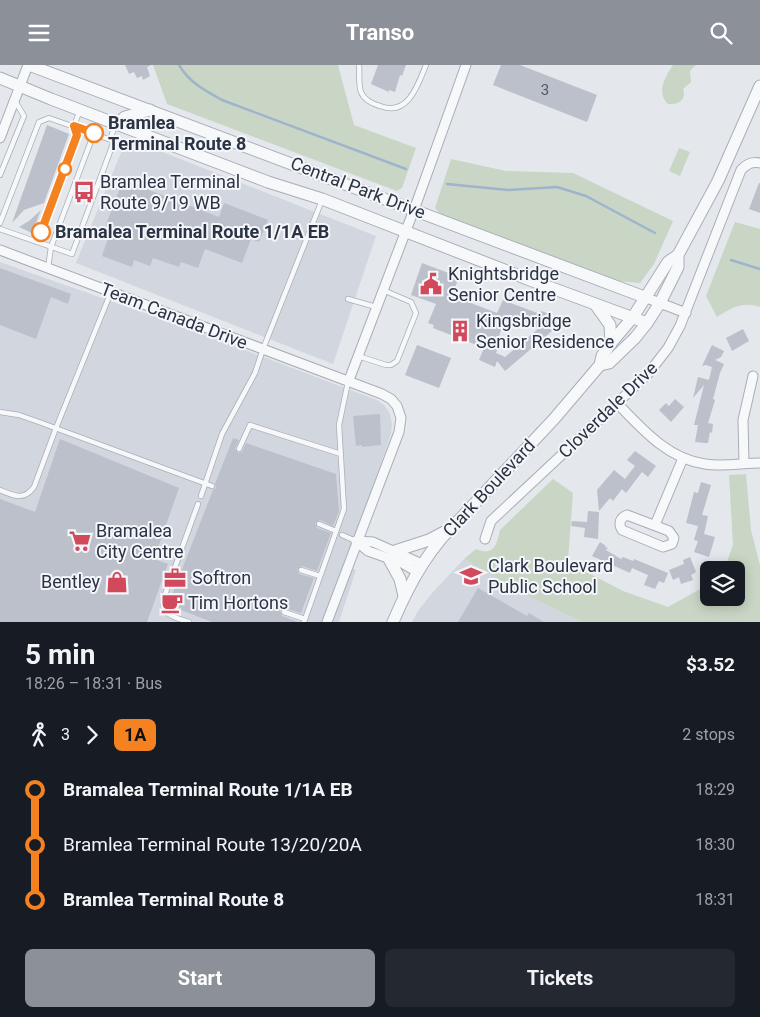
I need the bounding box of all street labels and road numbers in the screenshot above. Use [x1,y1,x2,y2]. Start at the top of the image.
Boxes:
street label: Central Park Drive [288,152,429,223]
street label: Team Canada Drive [98,278,251,353]
street label: Cloverdale Drive [554,357,661,462]
street label: Clark Boulevard [438,435,539,541]

